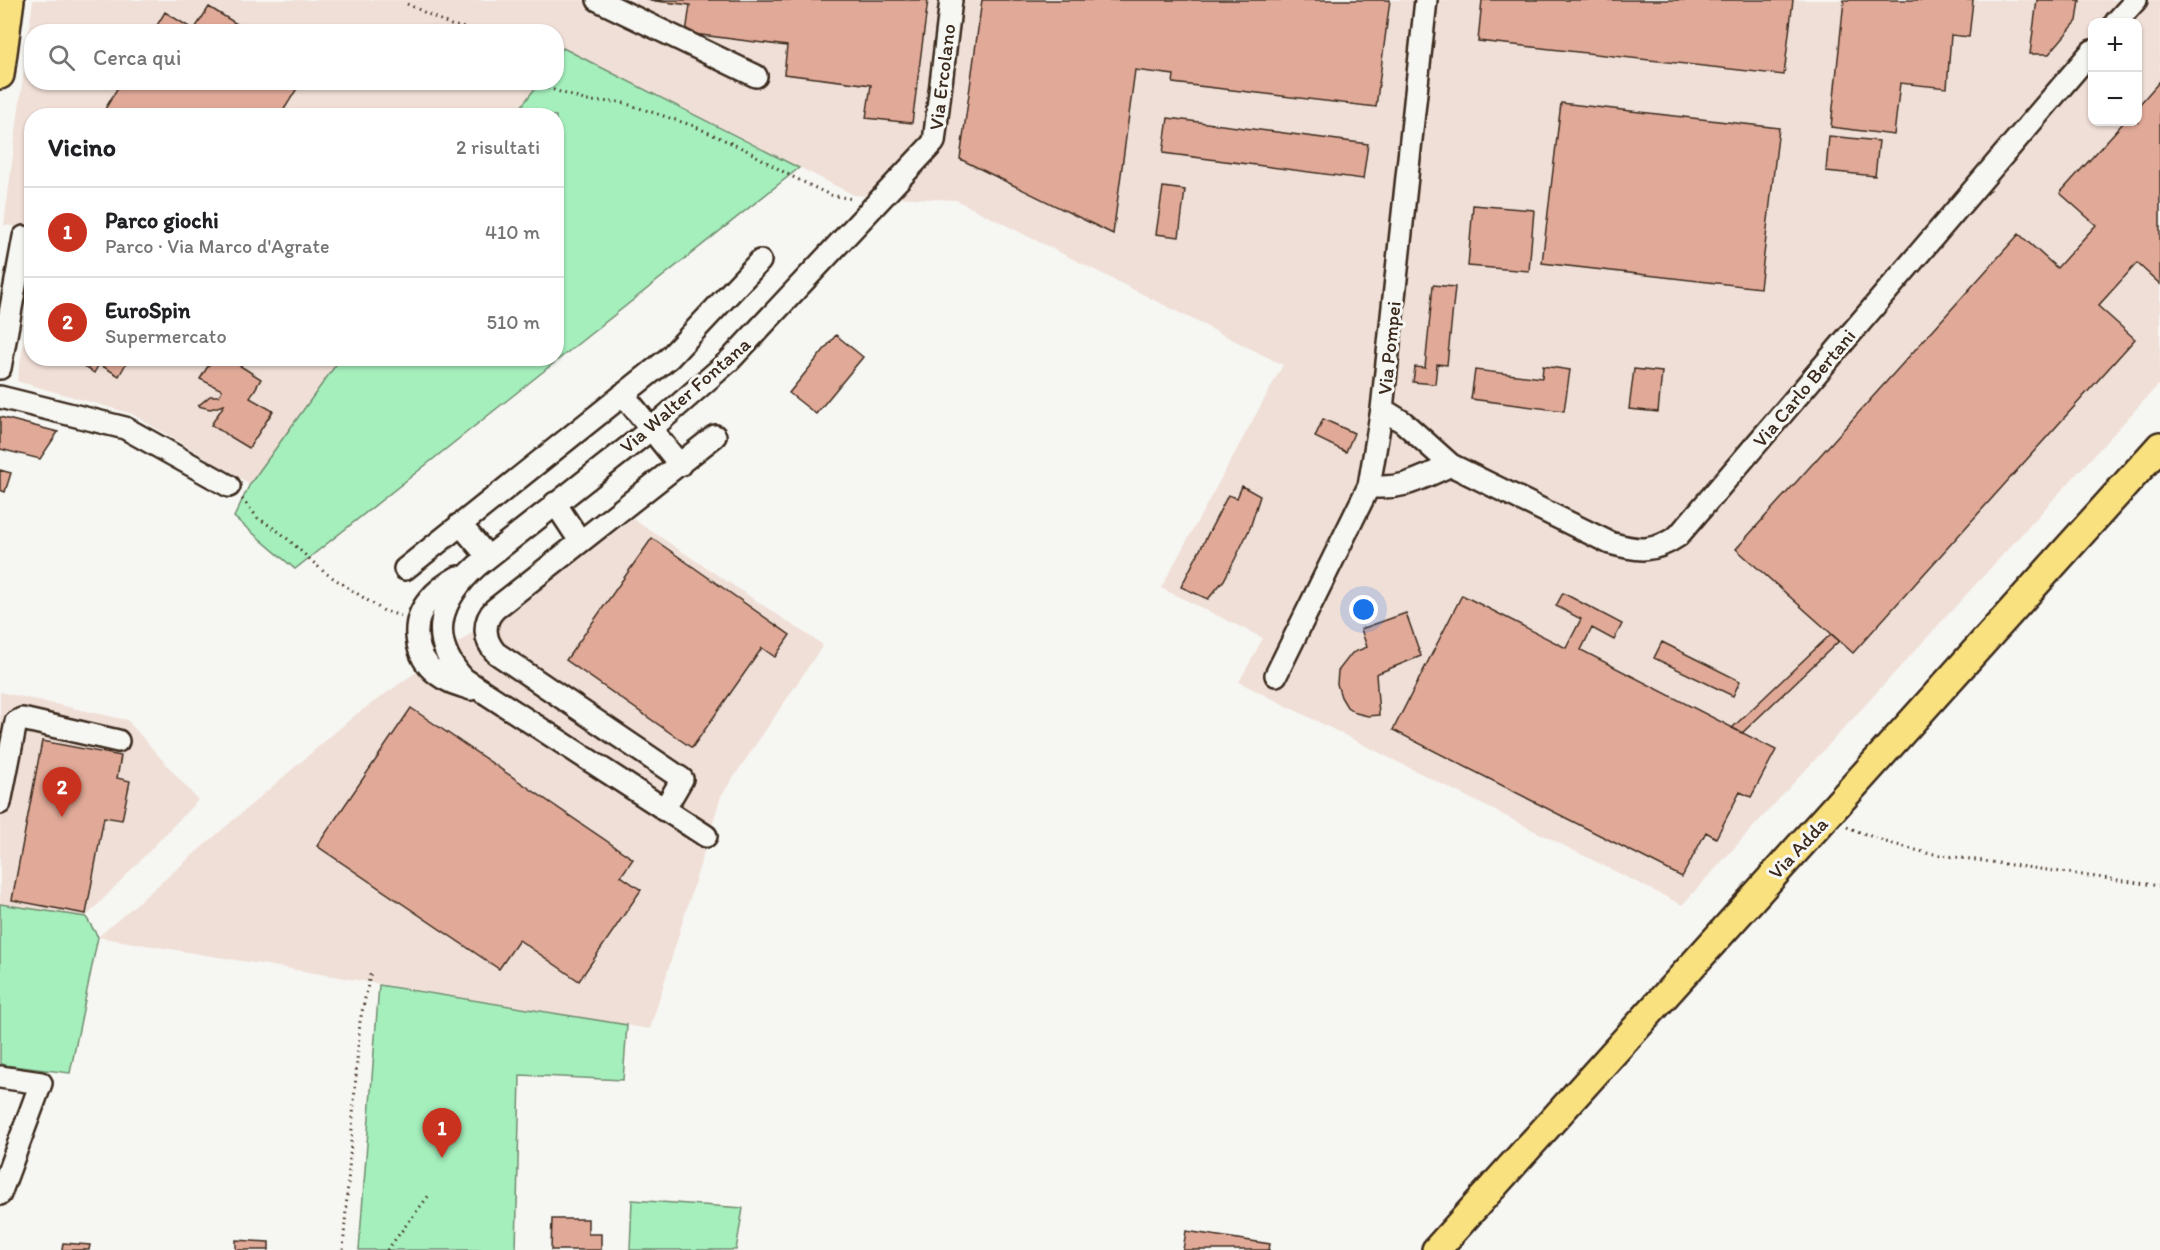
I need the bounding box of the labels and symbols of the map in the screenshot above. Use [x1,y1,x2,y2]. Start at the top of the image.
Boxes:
street label: Via Ercolano [924,22,960,132]
street label: Via Pompei [1372,300,1406,396]
street label: Via Carlo Bertani [1748,324,1860,452]
street label: Via Walter Fontana [615,331,756,458]
your location [1349,595,1378,624]
pin: 2 [42,768,82,817]
street label: Via Adda [1763,812,1833,884]
pin: 1 [422,1108,462,1158]

